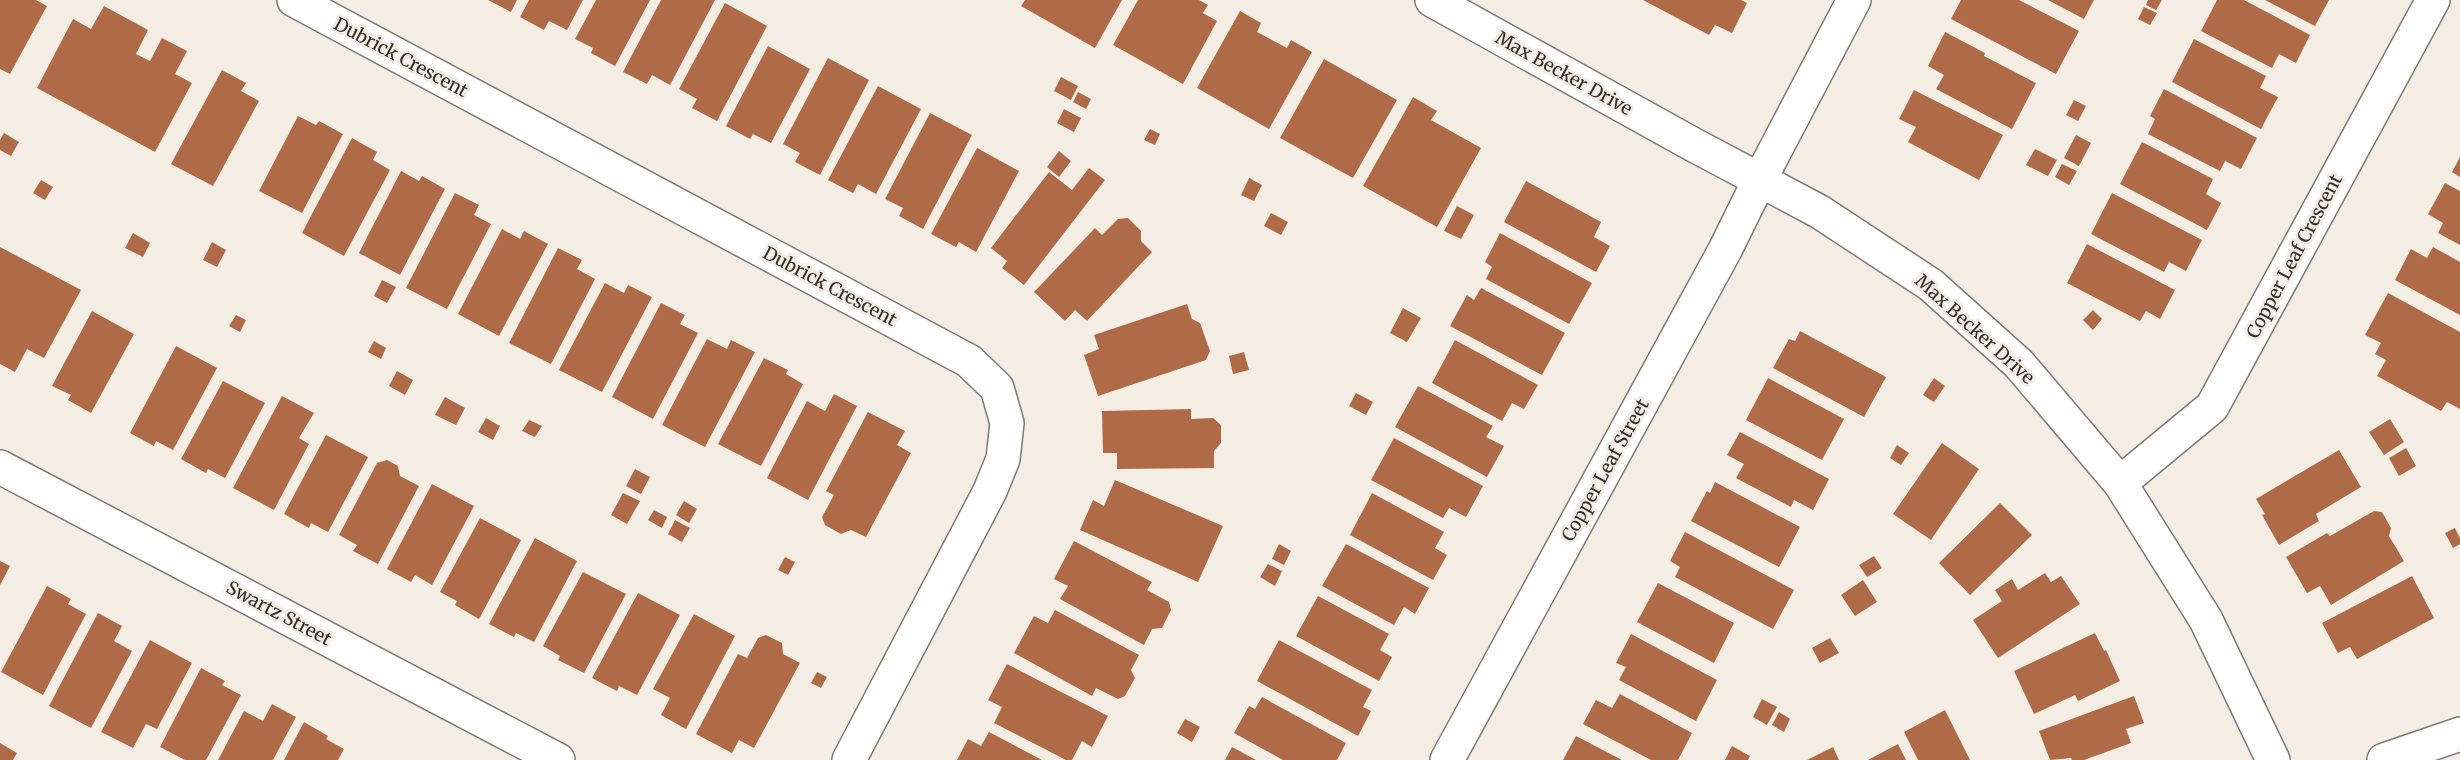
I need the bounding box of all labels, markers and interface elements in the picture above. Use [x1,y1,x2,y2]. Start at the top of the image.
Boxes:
street label: Dubrick Crescent [330,12,472,102]
street label: Max Becker Drive [1491,26,1637,120]
street label: Copper Leaf Crescent [2241,170,2347,342]
street label: Dubrick Crescent [759,241,901,331]
street label: Max Becker Drive [1910,269,2040,389]
street label: Copper Leaf Street [1556,395,1654,545]
street label: Swartz Street [222,576,336,650]

